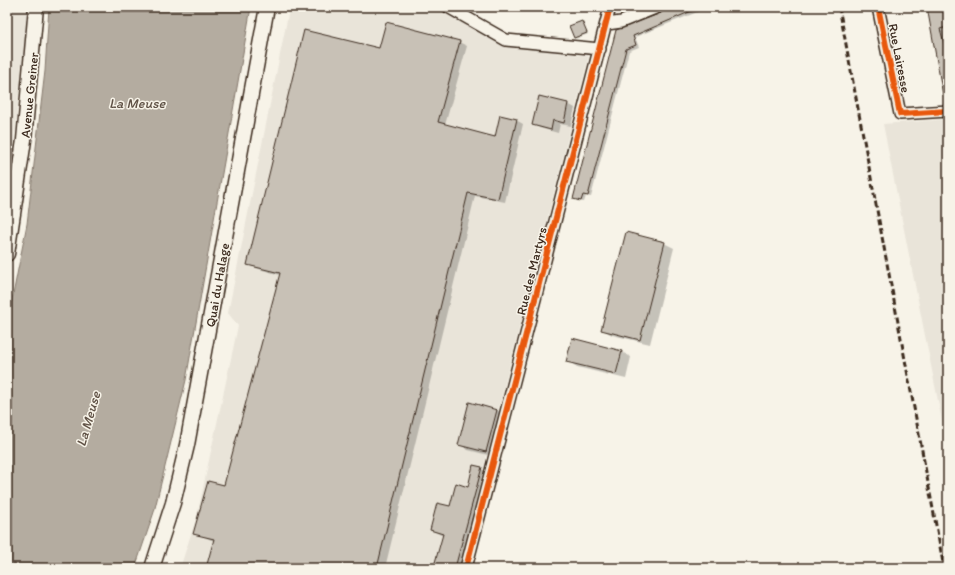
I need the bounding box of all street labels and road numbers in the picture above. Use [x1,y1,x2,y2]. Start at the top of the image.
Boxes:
street label: Rue Lairesse [885,22,914,94]
street label: Avenue Greiner [18,52,41,138]
street label: Rue des Martyrs [513,225,550,317]
street label: Quai du Halage [203,242,232,328]

